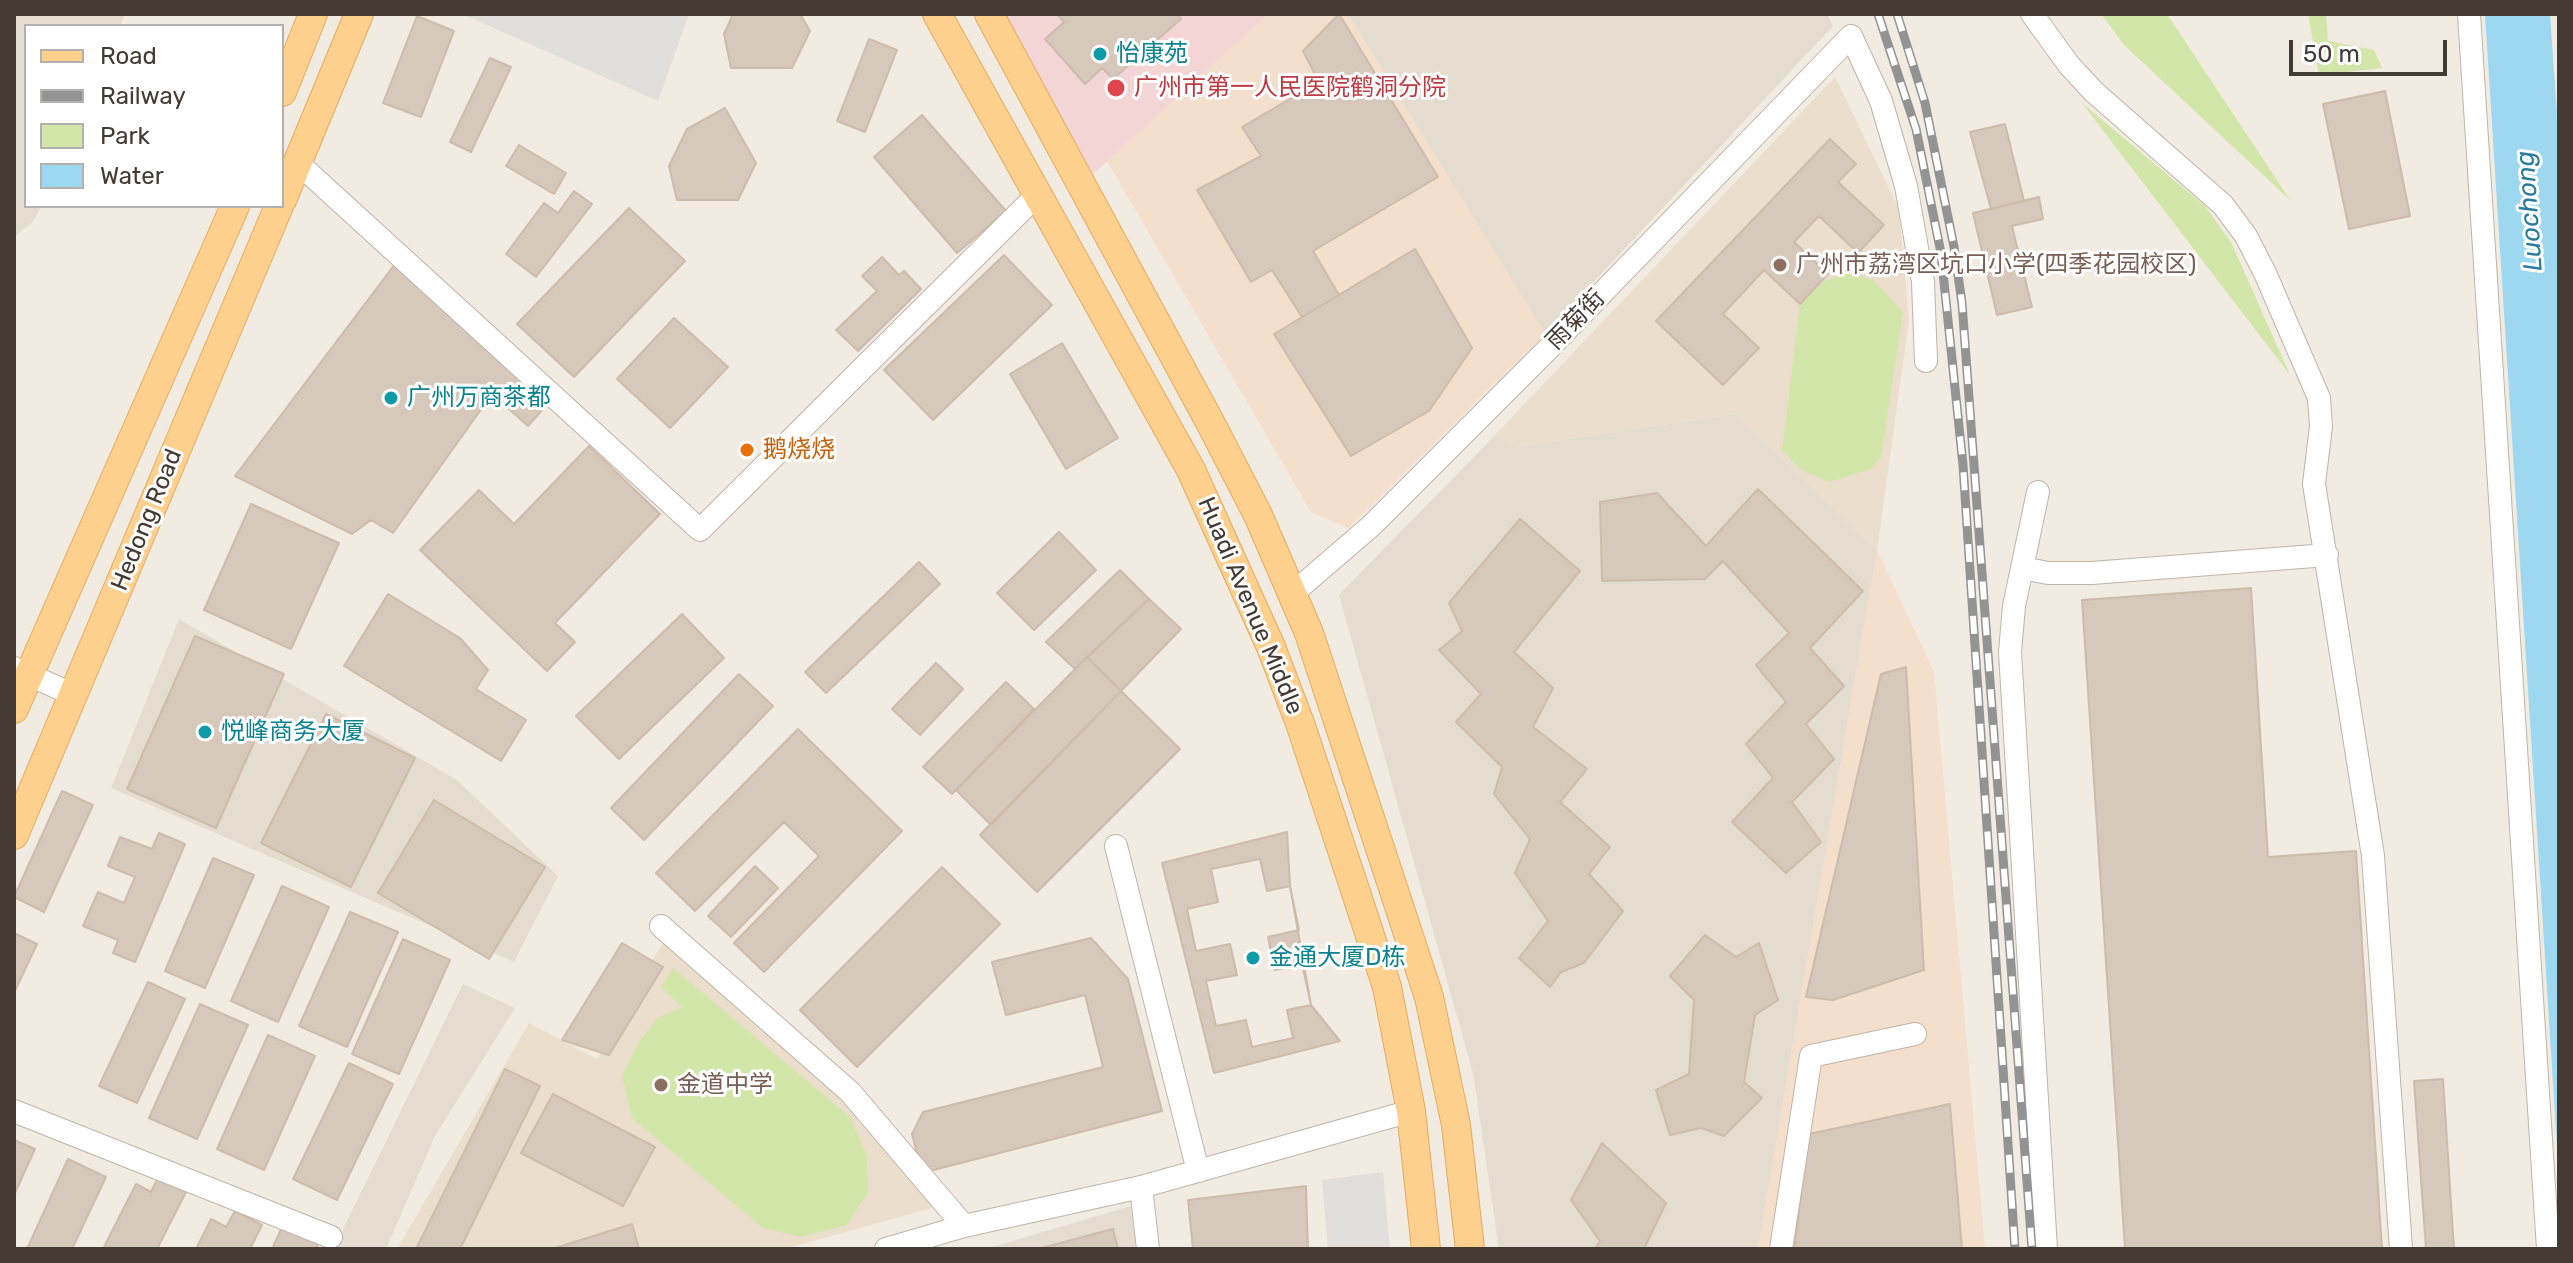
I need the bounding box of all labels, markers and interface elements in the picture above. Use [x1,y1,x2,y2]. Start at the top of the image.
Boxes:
legend [24,24,284,208]
scale bar [2293,24,2451,74]
place label: 怡康苑 [1116,40,1188,68]
text: 50 m [2303,40,2360,68]
text: Road [100,42,157,70]
marker: 怡康苑 [1091,45,1109,63]
place label: 广州市第一人民医院鹤洞分院 [1134,74,1446,102]
marker: 广州市第一人民医院鹤洞分院 [1105,77,1127,99]
text: Railway [100,82,186,110]
text: Park [100,122,150,150]
water label: Luochong [2510,150,2550,272]
text: Water [100,162,164,190]
place label: 广州市荔湾区坑口小学(四季花园校区) [1796,251,2196,279]
marker: 广州市荔湾区坑口小学(四季花园校区) [1771,256,1789,274]
street label: 雨菊街 [1541,284,1611,356]
place label: 广州万商茶都 [407,384,551,412]
marker: 广州万商茶都 [382,389,400,407]
place label: 鹅烧烧 [763,436,835,464]
marker: 鹅烧烧 [738,441,756,459]
street label: Hedong Road [106,445,188,595]
street label: Huadi Avenue Middle [1191,493,1309,719]
place label: 悦峰商务大厦 [221,718,365,746]
marker: 悦峰商务大厦 [196,723,214,741]
place label: 金通大厦D栋 [1269,944,1406,972]
marker: 金通大厦D栋 [1244,949,1262,967]
place label: 金道中学 [677,1071,773,1099]
marker: 金道中学 [652,1076,670,1094]

